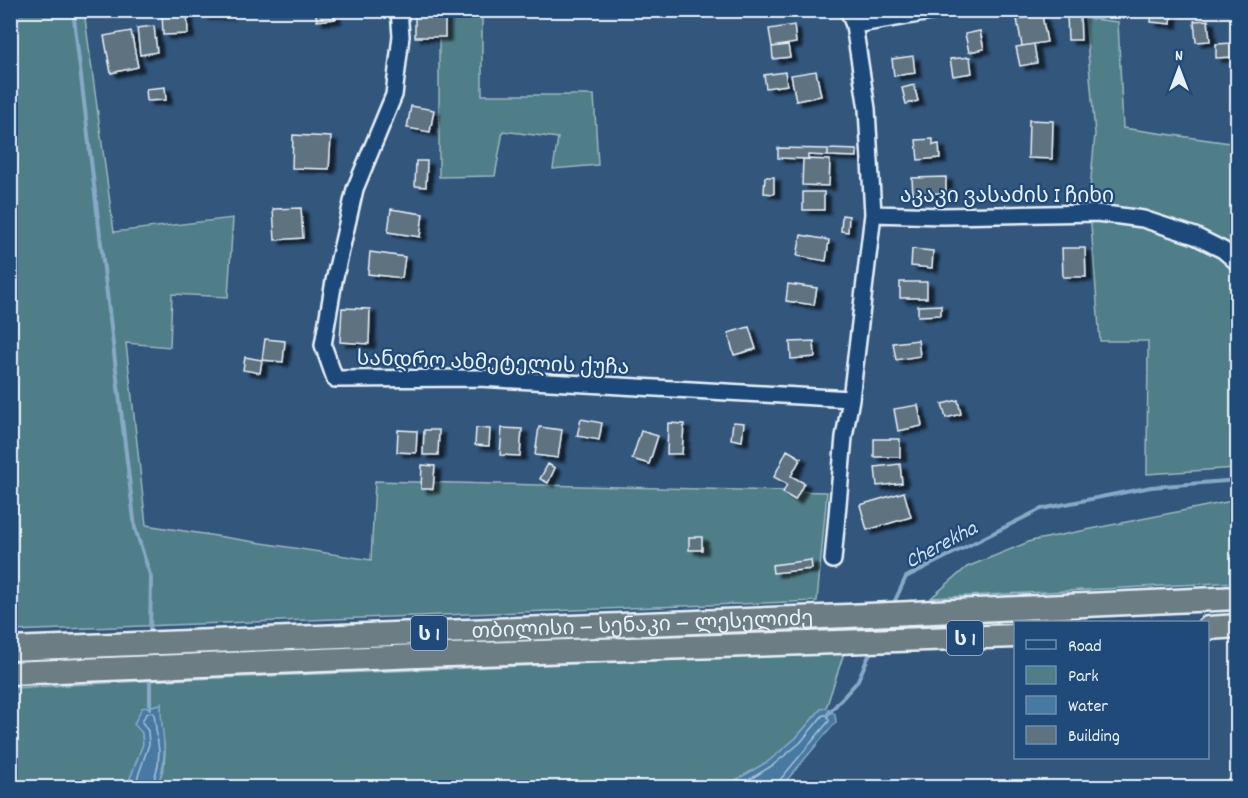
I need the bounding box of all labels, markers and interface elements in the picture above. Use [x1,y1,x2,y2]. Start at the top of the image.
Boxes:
north arrow [1149,39,1209,99]
text: N [1175,45,1183,68]
street label: აკაკი ვასაძის I ჩიხი [900,183,1114,213]
street label: სანდრო ახმეტელის ქუჩა [356,345,630,385]
water label: Cherekha [900,513,985,578]
street label: თბილისი — სენაკი — ლესელიძე [471,605,814,649]
road number: ს 1 [411,616,447,650]
road number: ს 1 [947,621,983,655]
legend [1014,621,1209,759]
text: Road [1068,635,1102,660]
text: Park [1068,665,1099,690]
text: Water [1068,695,1108,720]
text: Building [1068,725,1120,750]

